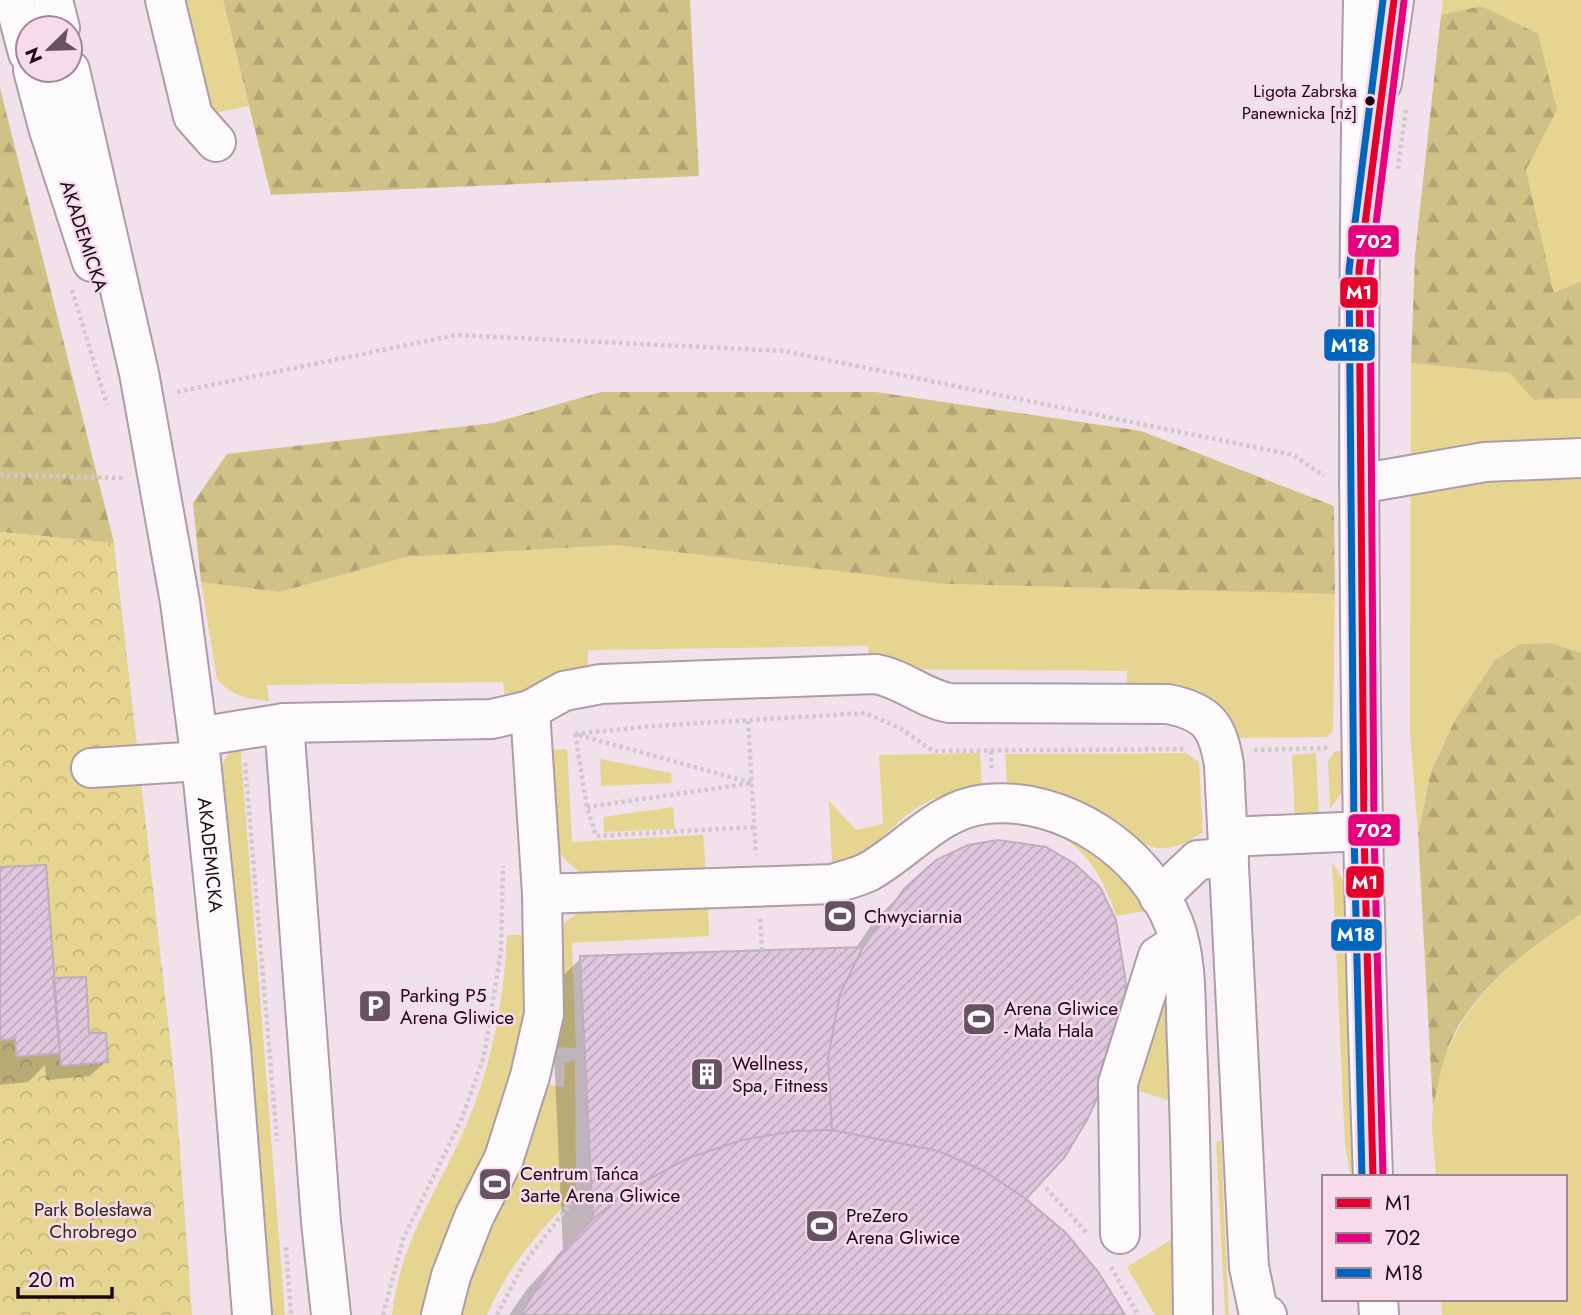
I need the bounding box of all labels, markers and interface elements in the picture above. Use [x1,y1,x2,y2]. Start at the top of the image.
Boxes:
north arrow [14,14,84,84]
text: N [18,43,49,68]
place label: Ligota Zabrska Panewnicka [nż] [1242,79,1357,125]
marker: Ligota Zabrska Panewnicka [nż] [1363,94,1377,108]
street label: AKADEMICKA [53,177,115,296]
line badge: 702 [1347,224,1400,258]
text: 702 [1356,228,1392,255]
line badge: M1 [1339,276,1379,309]
text: M1 [1346,279,1372,306]
line badge: M18 [1323,328,1376,362]
text: M18 [1331,332,1369,359]
street label: AKADEMICKA [191,796,230,914]
line badge: 702 [1347,813,1401,847]
text: 702 [1356,817,1392,844]
line badge: M1 [1345,865,1385,899]
text: M1 [1352,869,1378,896]
sports icon: Chwyciarnia [821,897,859,935]
place label: Chwyciarnia [864,903,962,930]
line badge: M18 [1330,918,1383,952]
text: M18 [1337,921,1375,948]
place label: Parking P5 Arena Gliwice [400,982,514,1031]
parking icon: Parking P5 Arena Gliwice [356,987,394,1025]
place label: Arena Gliwice - Mała Hala [1004,995,1118,1044]
sports icon: Arena Gliwice - Mała Hala [960,1000,998,1038]
place label: Wellness, Spa, Fitness [732,1050,828,1099]
building icon: Wellness, Spa, Fitness [688,1055,726,1093]
place label: Centrum Tańca 3arte Arena Gliwice [520,1160,680,1209]
sports icon: Centrum Tańca 3arte Arena Gliwice [476,1165,514,1203]
legend [1322,1175,1567,1301]
text: M1 [1385,1188,1411,1218]
park label: Park Bolesława Chrobrego [34,1196,152,1245]
place label: PreZero Arena Gliwice [846,1202,960,1251]
sports icon: PreZero Arena Gliwice [803,1207,841,1245]
text: 702 [1385,1223,1421,1253]
scale bar [18,1256,112,1300]
text: M18 [1385,1258,1423,1288]
text: 20 m [28,1265,75,1295]

